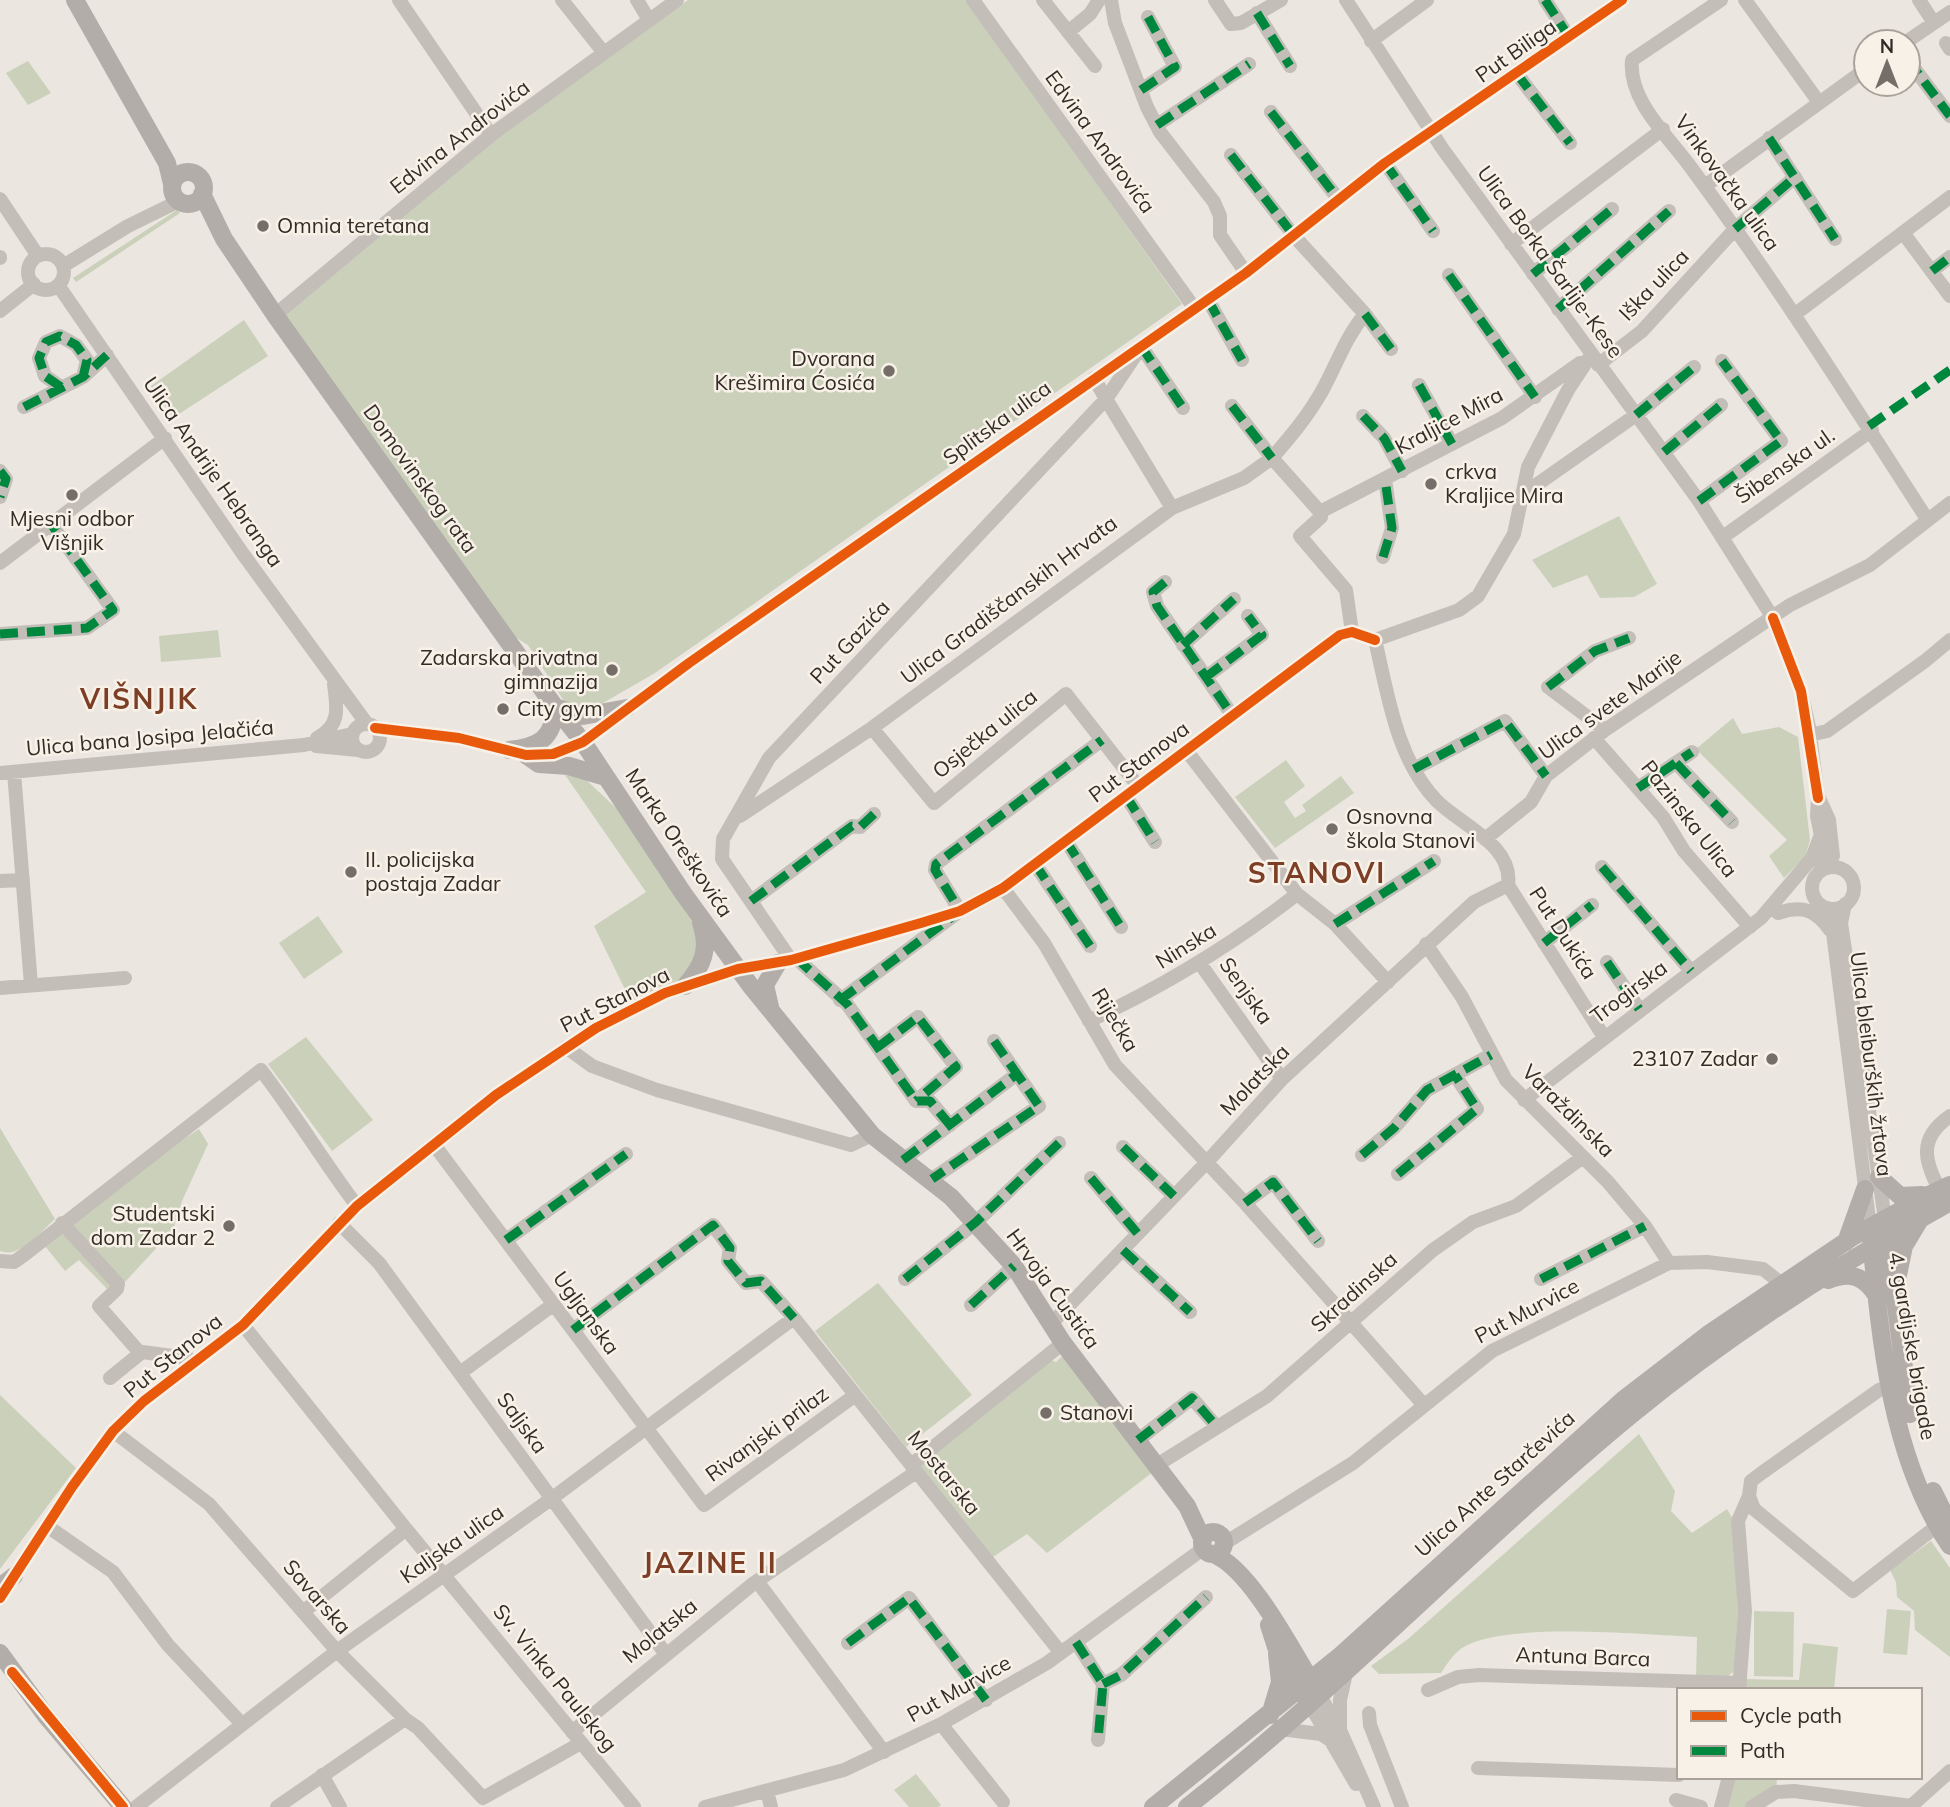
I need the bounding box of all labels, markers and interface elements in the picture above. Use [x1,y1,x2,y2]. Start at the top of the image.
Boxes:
street label: Put Biliga [1470,13,1561,88]
north arrow [1852,28,1922,98]
text: N [1880,34,1894,58]
street label: Edvina Androvića [1040,65,1161,218]
street label: Edvina Androvića [384,74,534,199]
street label: Vinkovačka ulica [1670,109,1786,256]
street label: Ulica Borka Šarlije-Kese [1472,160,1629,363]
place label: Omnia teretana [277,212,429,238]
marker: Omnia teretana [255,218,271,234]
street label: Iška ulica [1613,243,1694,326]
place label: Dvorana Krešimira Ćosića [714,345,875,395]
marker: Dvorana Krešimira Ćosića [881,363,897,379]
street label: Ulica Andrije Hebranga [138,371,289,572]
street label: Splitska ulica [937,374,1056,470]
street label: Kraljice Mira [1390,381,1507,459]
street label: Domovinskog rata [358,399,484,558]
street label: Šibenska ul. [1730,421,1839,509]
place label: crkva Kraljice Mira [1445,458,1564,508]
marker: crkva Kraljice Mira [1423,476,1439,492]
marker: Mjesni odbor Višnjik [64,487,80,503]
place label: Mjesni odbor Višnjik [10,505,135,555]
street label: Ulica Gradiščanskih Hrvata [895,509,1122,689]
street label: Put Gazića [804,594,895,689]
place label: Zadarska privatna gimnazija [420,644,598,694]
street label: Ulica svete Marije [1533,644,1686,765]
marker: Zadarska privatna gimnazija [604,662,620,678]
district label: VIŠNJIK [79,681,198,716]
street label: Osječka ulica [927,683,1042,783]
place label: City gym [517,695,603,721]
marker: City gym [495,701,511,717]
street label: Ulica bana Josipa Jelačića [25,713,275,761]
street label: Put Stanova [1083,715,1194,807]
street label: Pazinska Ulica [1636,755,1744,882]
street label: Marka Oreškovića [620,763,739,922]
place label: Osnovna škola Stanovi [1346,803,1475,853]
marker: Osnovna škola Stanovi [1324,821,1340,837]
place label: II. policijska postaja Zadar [365,846,501,896]
district label: STANOVI [1248,855,1386,890]
marker: II. policijska postaja Zadar [343,864,359,880]
street label: Put Dukića [1524,881,1603,984]
street label: Ninska [1150,916,1221,974]
street label: Ulica bleiburških žrtava [1845,950,1899,1178]
street label: Senjska [1215,952,1279,1029]
street label: Trogirska [1585,954,1672,1029]
street label: Put Stanova [556,960,674,1038]
street label: Riječka [1087,983,1145,1056]
street label: Molatska [1214,1038,1294,1120]
place label: 23107 Zadar [1632,1045,1758,1071]
marker: 23107 Zadar [1764,1051,1780,1067]
street label: Varaždinska [1517,1058,1621,1162]
place label: Studentski dom Zadar 2 [91,1200,215,1250]
marker: Studentski dom Zadar 2 [221,1218,237,1234]
street label: Hrvoja Ćustića [1001,1223,1106,1354]
street label: Skradinska [1305,1246,1402,1337]
street label: 4. gardijske brigade [1884,1250,1942,1442]
street label: Ugljanska [548,1266,626,1359]
street label: Put Murvice [1470,1272,1583,1349]
street label: Put Stanova [118,1308,227,1403]
street label: Rivanjski prilaz [700,1380,833,1487]
street label: Saljska [492,1387,554,1458]
place label: Stanovi [1060,1399,1133,1425]
street label: Ulica Ante Starčevića [1409,1404,1580,1562]
marker: Stanovi [1038,1405,1054,1421]
street label: Mostarska [903,1425,987,1520]
street label: Kaljska ulica [395,1498,508,1588]
district label: JAZINE II [642,1545,778,1580]
street label: Savarska [278,1554,357,1639]
street label: Molatska [617,1592,702,1668]
street label: Sv. Vinka Paulskog [488,1598,623,1757]
street label: Antuna Barca [1515,1641,1651,1671]
street label: Put Murvice [902,1649,1015,1727]
legend [1677,1688,1922,1779]
text: Cycle path [1740,1702,1842,1728]
text: Path [1740,1737,1785,1763]

